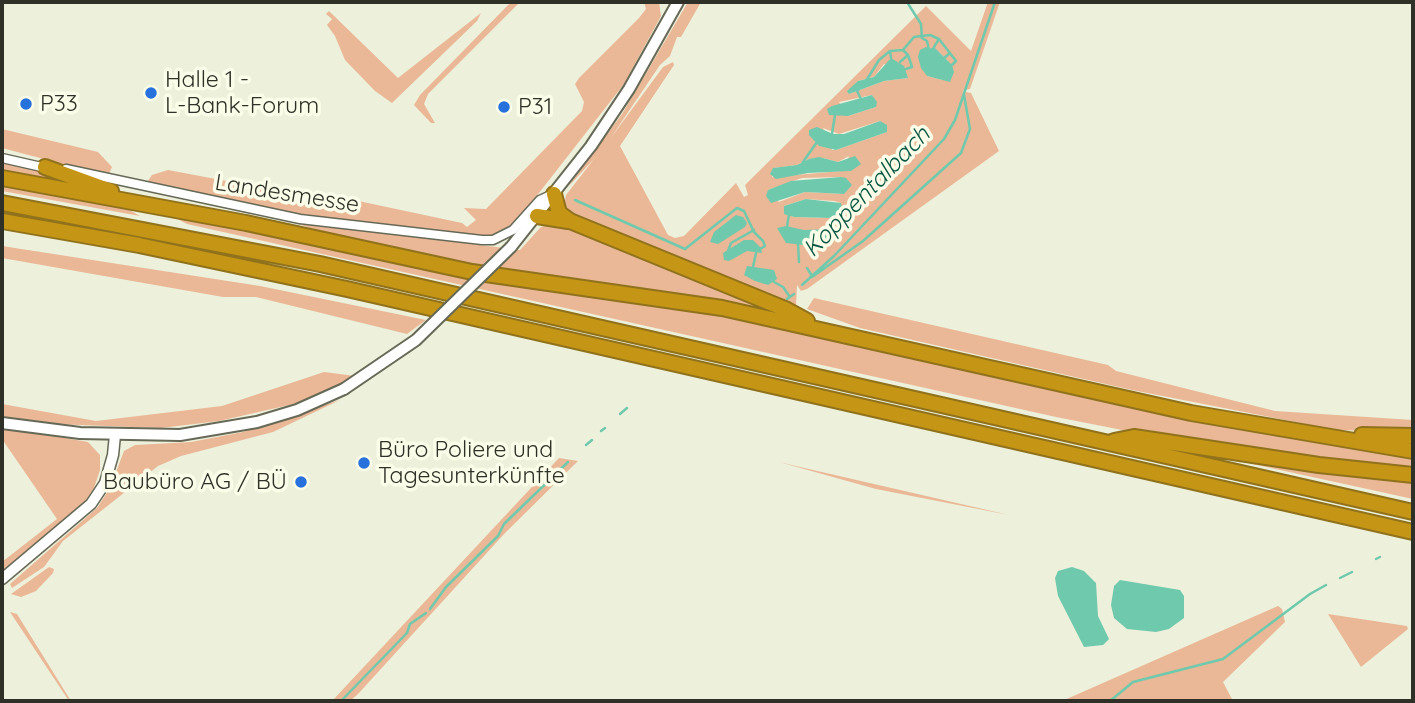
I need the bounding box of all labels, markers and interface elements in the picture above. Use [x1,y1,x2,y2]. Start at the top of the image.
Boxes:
place label: Halle 1 - L-Bank-Forum [165,66,319,120]
marker: Halle 1 - L-Bank-Forum [143,85,159,101]
place label: P33 [40,90,78,118]
place label: P31 [518,93,552,121]
marker: P33 [18,96,34,112]
marker: P31 [496,99,512,115]
water label: Koppentalbach [798,121,936,263]
street label: Landesmesse [213,169,361,219]
place label: Büro Poliere und Tagesunterkünfte [378,436,565,490]
marker: Büro Poliere und Tagesunterkünfte [356,455,372,471]
place label: Baubüro AG / BÜ [103,468,287,496]
marker: Baubüro AG / BÜ [293,474,309,490]

